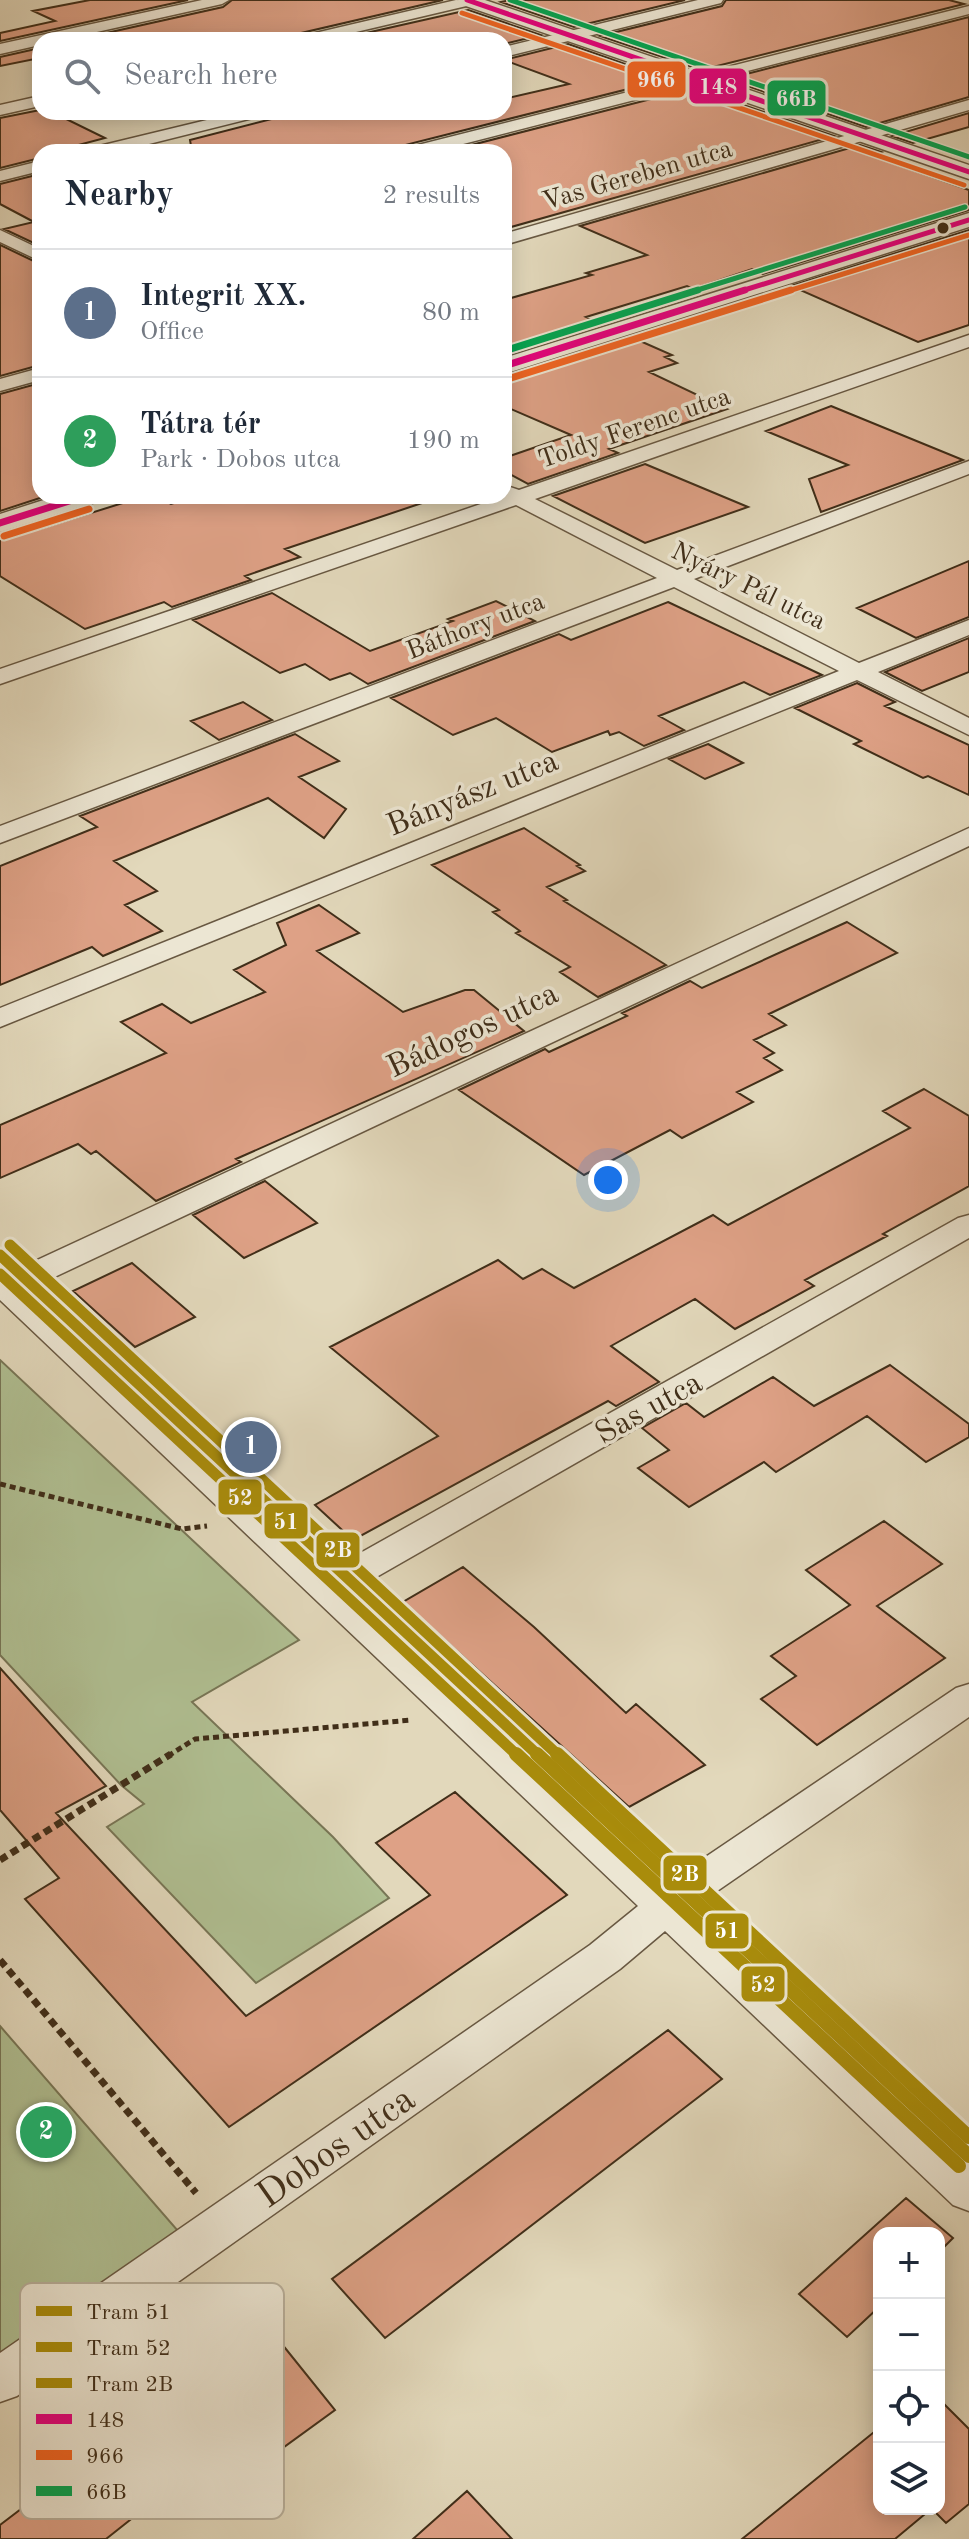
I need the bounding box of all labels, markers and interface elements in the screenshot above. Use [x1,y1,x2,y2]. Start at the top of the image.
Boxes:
search box [32,32,512,120]
icon: search [60,54,104,98]
line badge: 966 [626,60,687,99]
text: Search here [124,61,278,91]
line badge: 148 [688,67,748,105]
text: 966 [637,70,675,92]
text: 148 [699,77,737,99]
line badge: 66B [766,79,827,117]
text: 66B [775,89,817,111]
street label: Vas Gereben utca [540,136,736,215]
text: Nearby [64,179,174,213]
text: 2 results [382,183,480,209]
unlabelled marker [935,220,951,236]
text: Integrit XX. [140,282,306,312]
text: 1 [82,300,98,326]
text: 80 m [422,300,480,326]
text: Office [140,319,204,345]
street label: Toldy Ferenc utca [535,384,734,474]
text: Tátra tér [140,410,261,440]
text: 2 [82,428,98,454]
text: 190 m [407,428,480,454]
text: Park · Dobos utca [140,447,341,473]
street label: Nyáry Pál utca [667,538,830,635]
street label: Báthory utca [403,589,549,665]
street label: Bányász utca [383,746,564,844]
street label: Bádogos utca [383,978,564,1085]
your location [588,1160,628,1200]
street label: Sas utca [591,1367,708,1452]
pin: 1 [225,1417,277,1477]
line badge: 52 [217,1478,263,1516]
text: 52 [227,1488,253,1510]
line badge: 51 [263,1502,309,1540]
text: 51 [273,1512,299,1534]
line badge: 2B [315,1531,361,1569]
text: 2B [324,1540,352,1562]
line badge: 2B [662,1854,708,1892]
text: 2B [671,1864,699,1886]
line badge: 51 [704,1912,750,1950]
text: 51 [714,1921,740,1943]
line badge: 52 [740,1965,786,2003]
text: 52 [750,1975,776,1997]
street label: Dobos utca [251,2080,423,2216]
pin: 2 [20,2102,72,2162]
map controls [873,2227,945,2515]
button: + [873,2227,945,2299]
legend [20,2283,284,2519]
button: − [873,2299,945,2371]
text: Tram 51 [86,2302,171,2324]
text: Tram 52 [86,2338,171,2360]
button: locate [873,2371,945,2443]
text: Tram 2B [86,2374,173,2396]
text: 148 [86,2410,124,2432]
button: layers [873,2443,945,2515]
text: 966 [86,2446,124,2468]
text: 66B [86,2482,127,2504]

